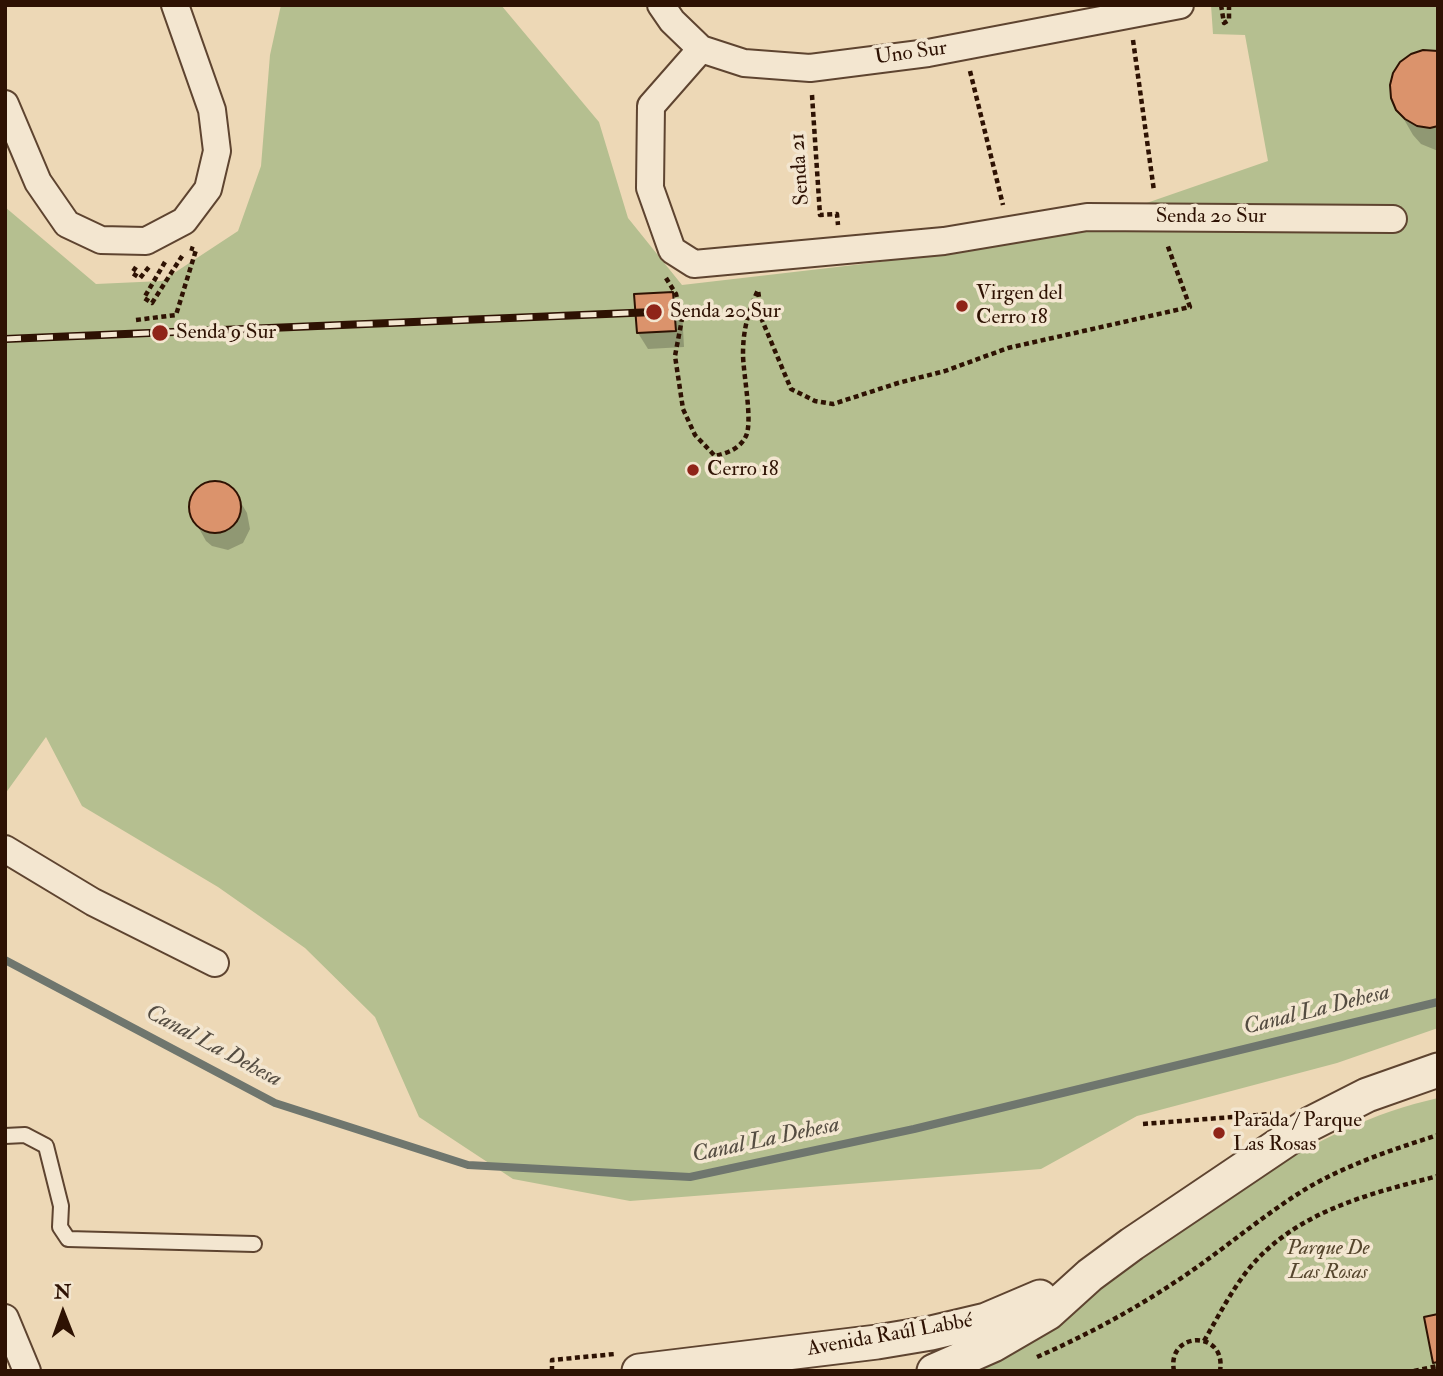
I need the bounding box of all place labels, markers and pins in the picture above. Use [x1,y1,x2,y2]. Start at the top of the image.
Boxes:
place label: Virgen del Cerro 18 [976,281,1063,331]
marker: Virgen del Cerro 18 [954,298,970,314]
place label: Senda 20 Sur [670,299,781,325]
marker: Senda 20 Sur [644,302,664,322]
place label: Senda 9 Sur [176,320,276,346]
marker: Senda 9 Sur [150,323,170,343]
place label: Cerro 18 [707,457,779,483]
marker: Cerro 18 [685,462,701,478]
place label: Parada / Parque Las Rosas [1233,1108,1362,1158]
marker: Parada / Parque Las Rosas [1211,1125,1227,1141]

